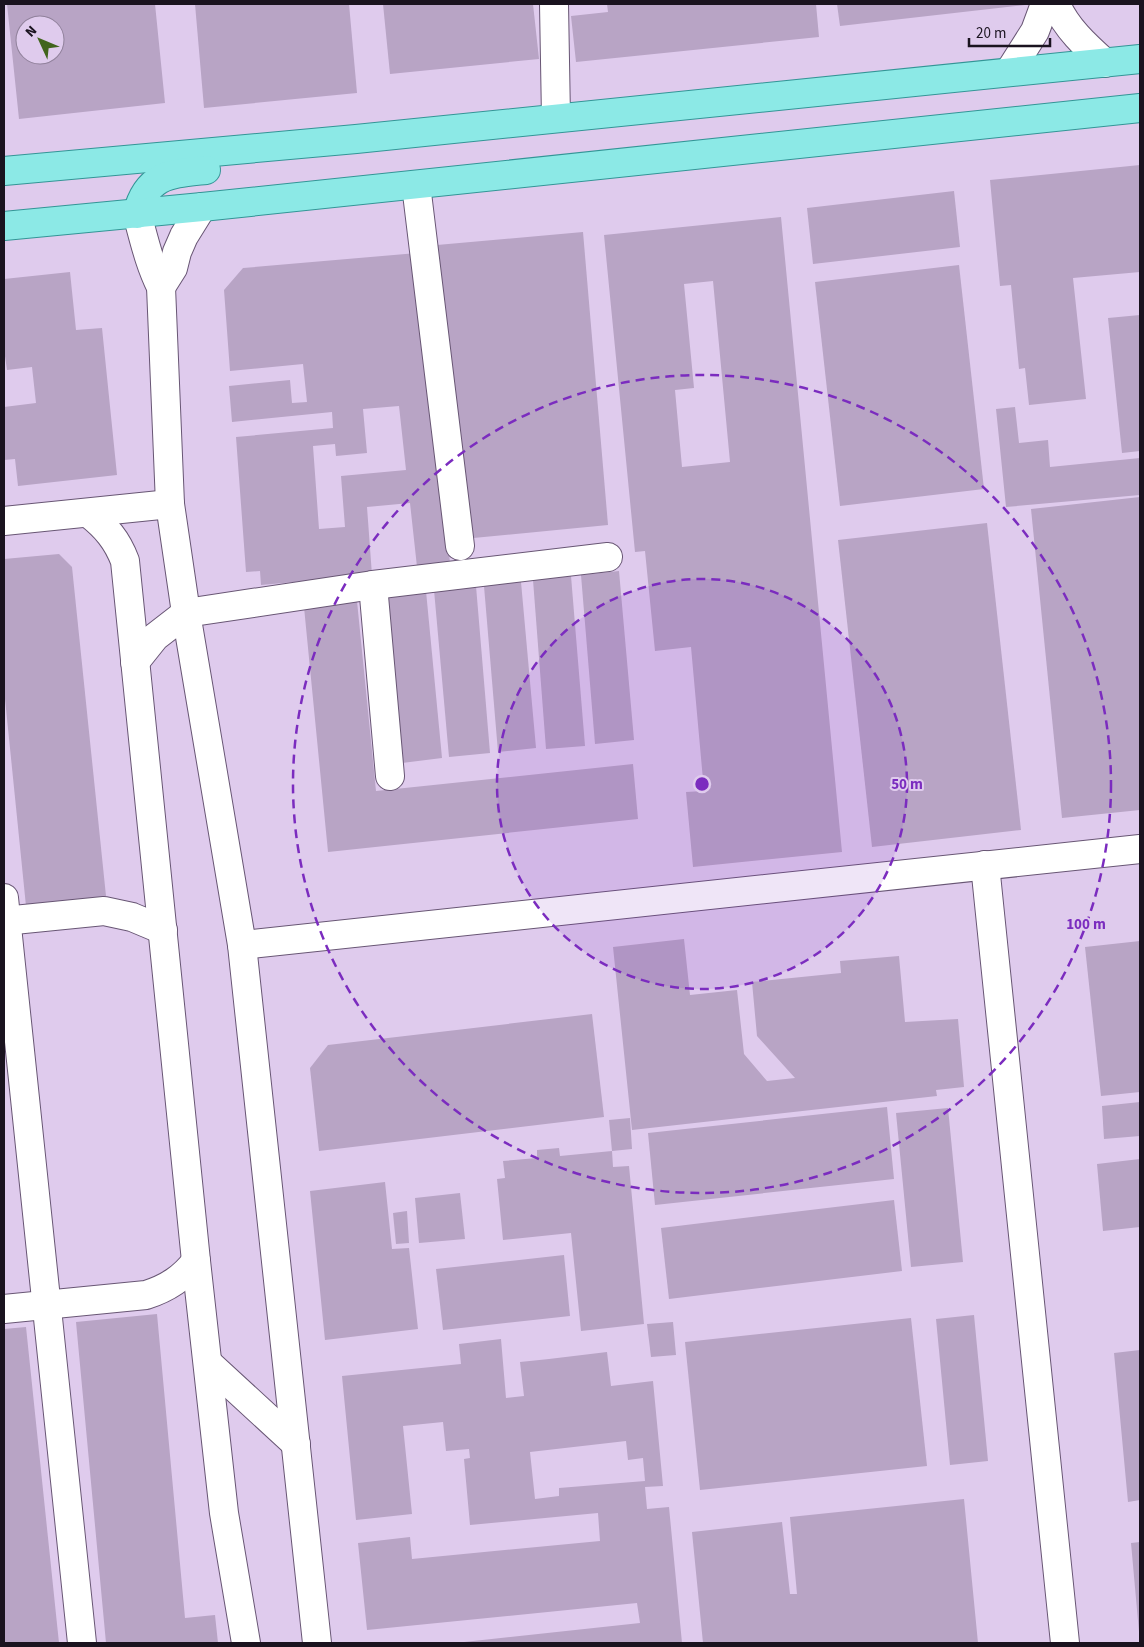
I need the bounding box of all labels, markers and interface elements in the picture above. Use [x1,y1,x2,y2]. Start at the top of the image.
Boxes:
north arrow [15,15,65,65]
scale bar [969,15,1050,47]
text: N [21,21,42,42]
text: 20 m [976,23,1006,44]
text: 50 m [891,774,923,795]
centre of rings [693,775,711,793]
text: 100 m [1066,914,1106,935]

